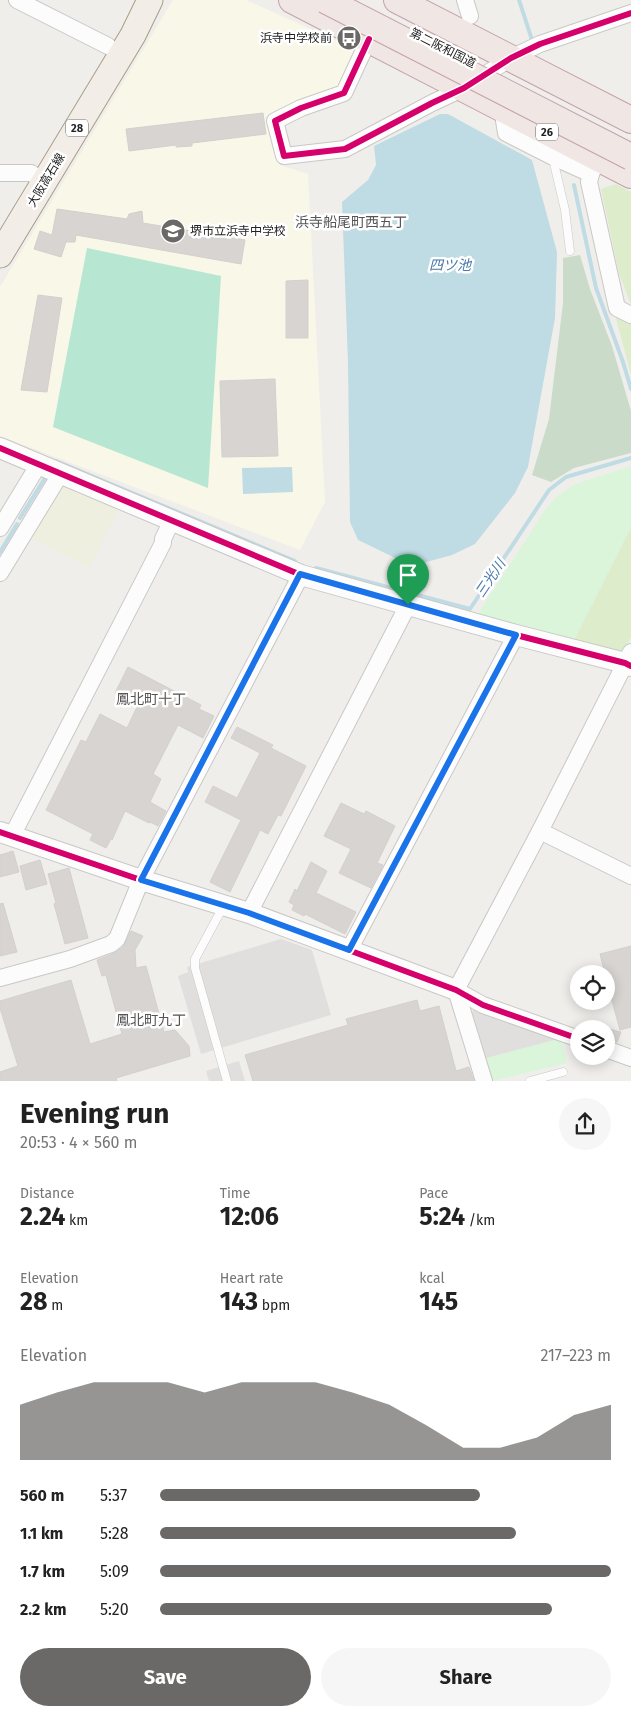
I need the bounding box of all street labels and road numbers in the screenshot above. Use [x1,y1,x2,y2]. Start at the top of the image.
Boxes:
street label: 第二阪和国道 [408,25,478,71]
road number: 28 [66,120,88,136]
road number: 26 [536,124,558,140]
street label: 大阪高石線 [25,151,67,209]

